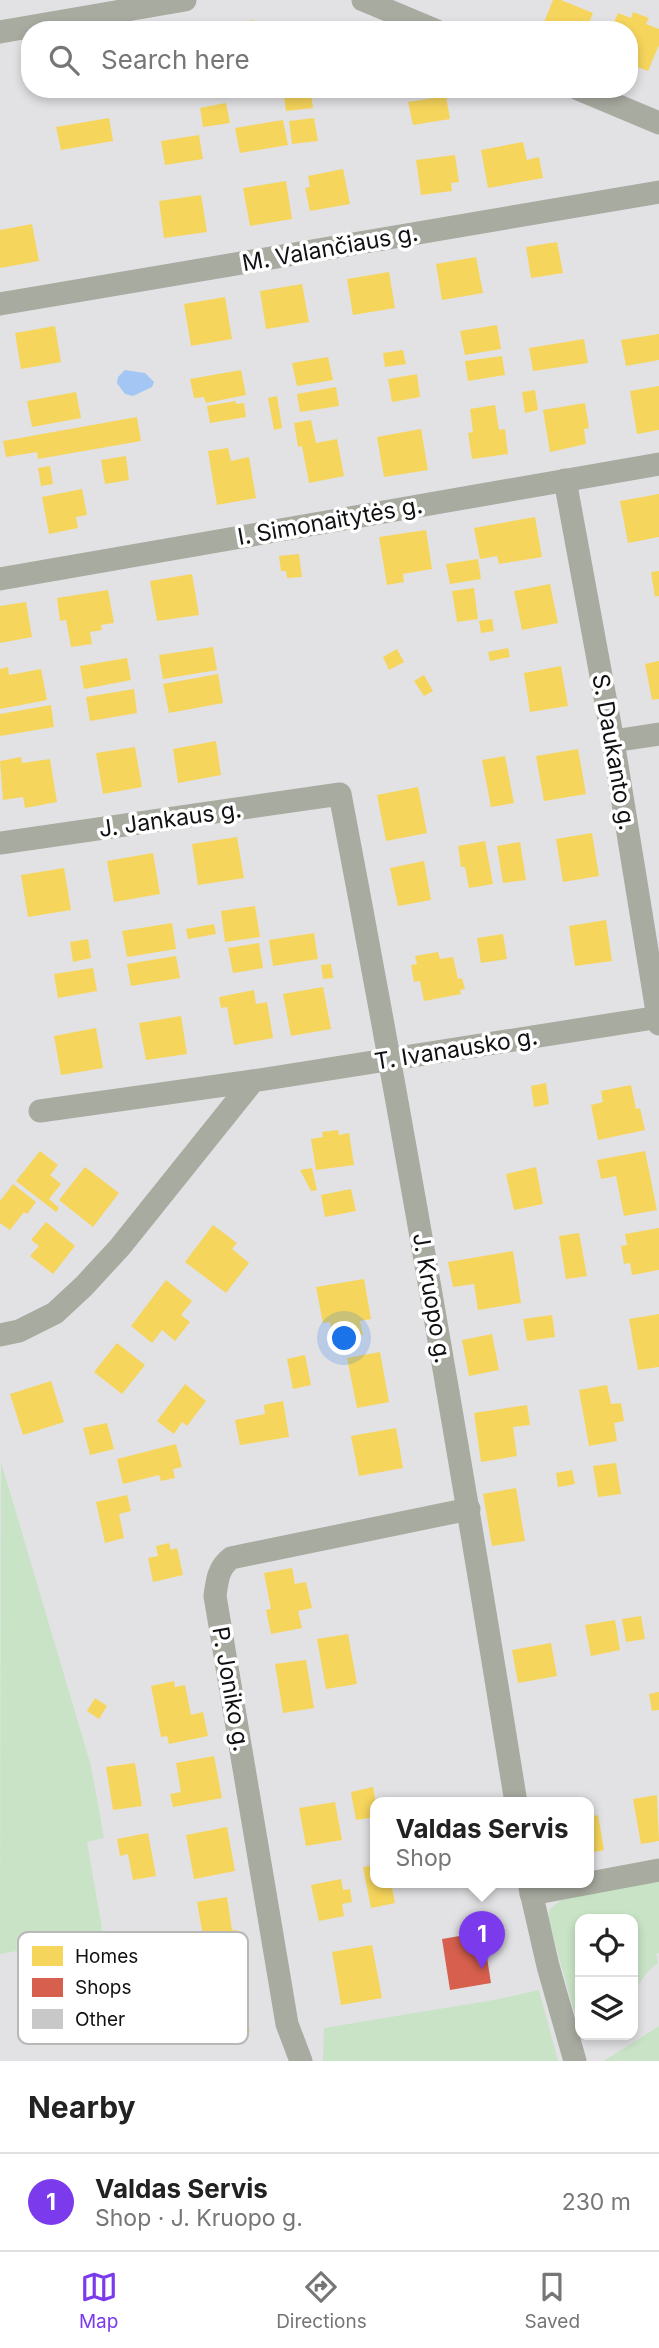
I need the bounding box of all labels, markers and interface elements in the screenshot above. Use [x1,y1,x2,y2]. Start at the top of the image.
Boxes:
search box [21,21,638,98]
icon: search [45,41,83,79]
text: Search here [101,44,250,75]
street label: M. Valančiaus g. [240,219,420,277]
street label: I. Simonaitytės g. [236,491,424,551]
street label: S. Daukanto g. [586,672,642,832]
street label: J. Jankaus g. [97,795,243,843]
street label: T. Ivanausko g. [373,1022,539,1076]
street label: J. Kruopo g. [407,1231,457,1365]
your location [327,1321,361,1355]
street label: P. Joniko g. [206,1624,256,1754]
popup [370,1797,594,1888]
text: Valdas Servis [396,1813,568,1844]
text: Shop [396,1844,452,1872]
pin: 1 [459,1911,505,1969]
map controls [575,1914,638,2040]
button: locate [575,1914,638,1977]
legend [18,1932,248,2044]
text: Homes [75,1945,138,1968]
text: Shops [75,1976,131,1999]
button: layers [575,1977,638,2040]
text: Other [75,2008,125,2031]
text: Nearby [28,2089,136,2125]
text: Valdas Servis [95,2173,268,2204]
text: 1 [46,2188,56,2216]
text: 230 m [562,2188,631,2216]
text: Shop · J. Kruopo g. [95,2204,303,2232]
tab: Map [79,2268,118,2333]
tab: Directions [276,2268,367,2333]
tab: Saved [524,2268,580,2333]

